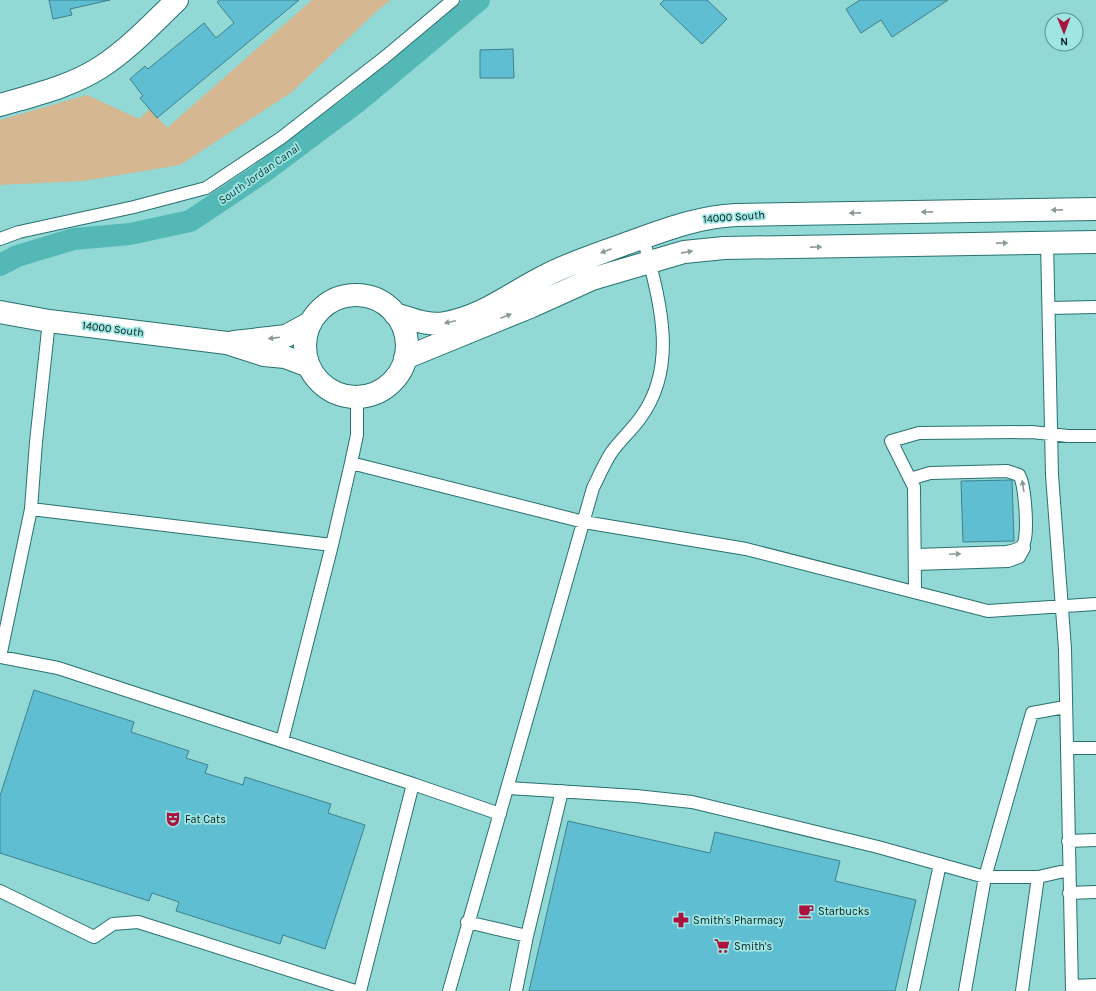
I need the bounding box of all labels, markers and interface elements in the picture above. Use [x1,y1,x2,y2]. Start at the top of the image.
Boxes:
north arrow [1044,12,1084,52]
text: N [1060,35,1068,48]
water label: South Jordan Canal [216,141,302,207]
one-way arrow [1050,207,1063,213]
street label: 14000 South [703,208,765,226]
one-way arrow [920,209,933,215]
one-way arrow [849,210,861,217]
one-way arrow [996,240,1009,247]
one-way arrow [810,244,823,250]
one-way arrow [600,248,612,254]
one-way arrow [681,248,693,254]
one-way arrow [501,313,513,319]
street label: 14000 South [81,319,145,339]
one-way arrow [444,320,456,326]
one-way arrow [268,334,280,341]
one-way arrow [1020,480,1026,492]
one-way arrow [949,551,962,557]
theatre icon: Fat Cats [164,810,182,828]
place label: Fat Cats [185,813,226,826]
cafe icon: Starbucks [797,902,815,920]
place label: Starbucks [818,905,870,918]
pharmacy icon: Smith's Pharmacy [672,911,690,929]
place label: Smith's Pharmacy [693,914,784,927]
supermarket icon: Smith's [713,937,731,955]
place label: Smith's [734,940,772,953]

